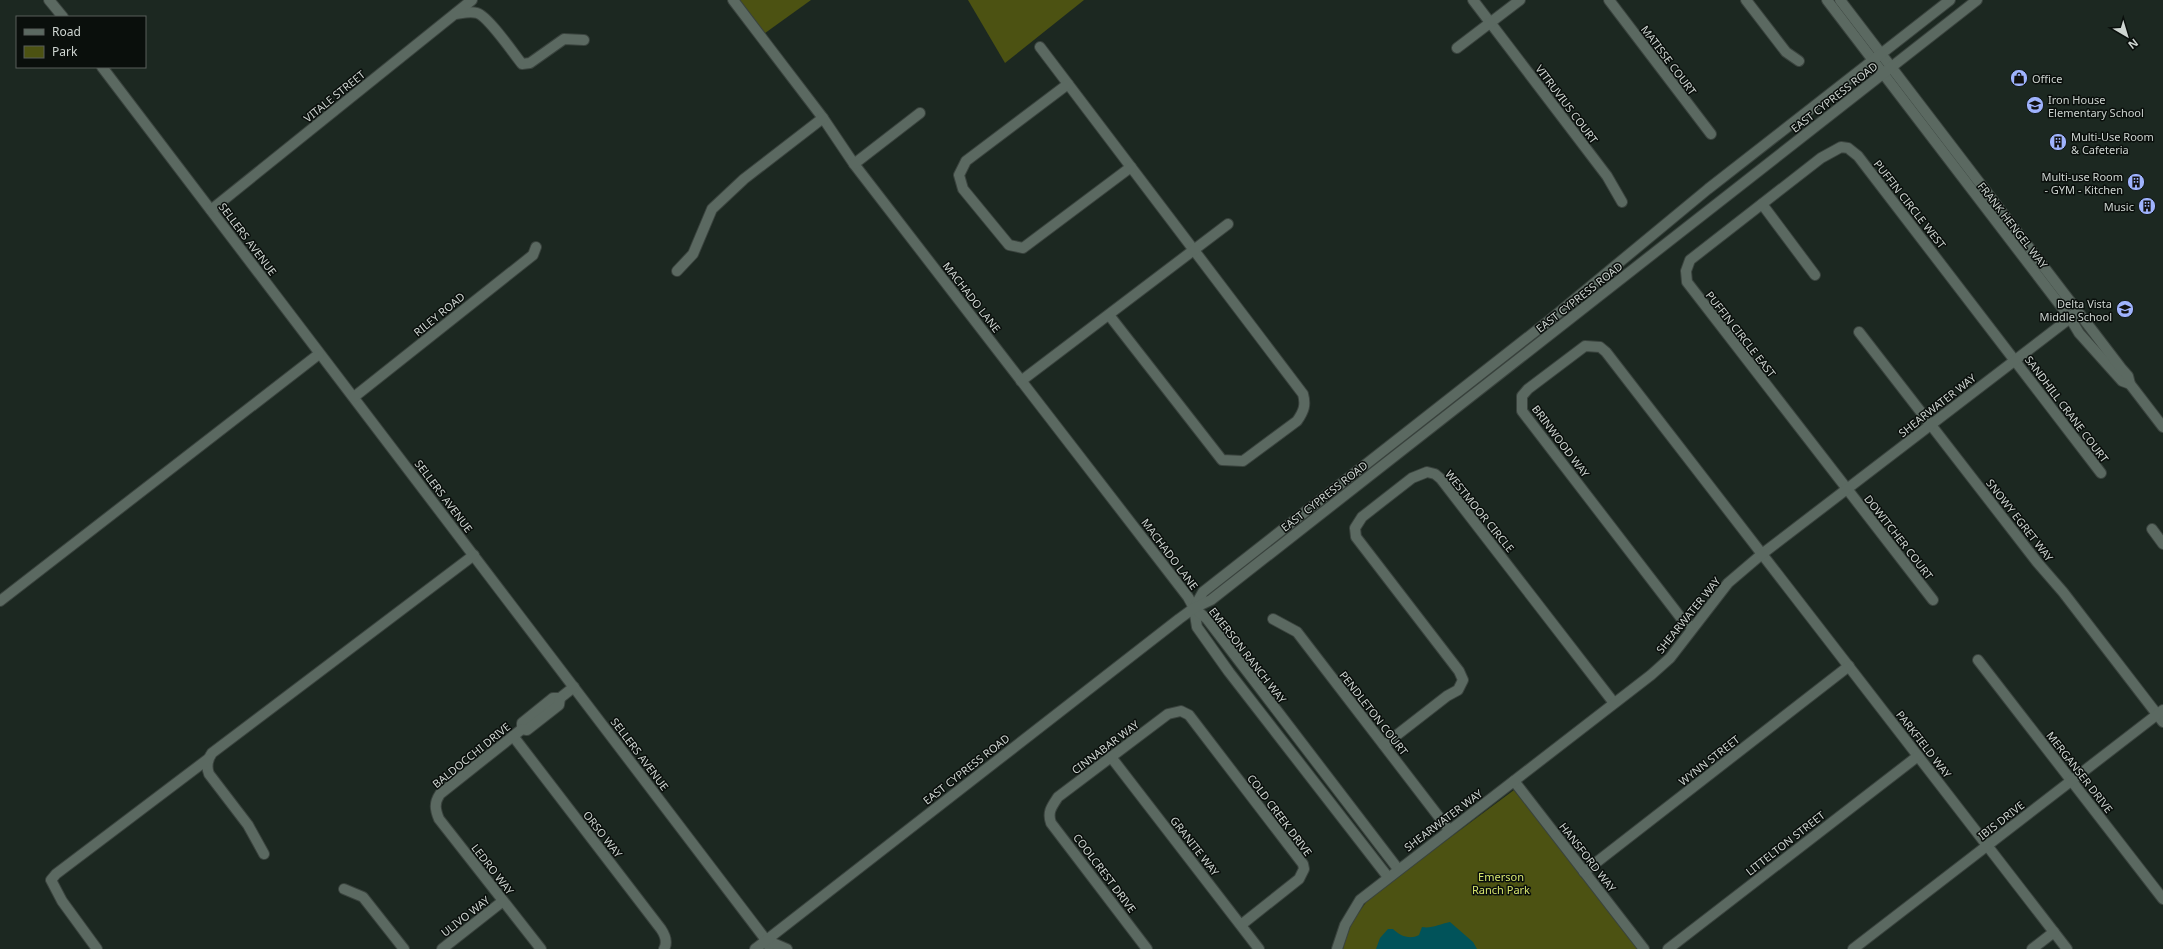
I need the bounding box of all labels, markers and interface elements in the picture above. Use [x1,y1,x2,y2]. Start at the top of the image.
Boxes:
legend [16,16,146,68]
north arrow [2107,16,2147,56]
street label: MATISSE COURT [1638,22,1700,98]
text: Road [52,23,81,40]
text: N [2125,36,2142,53]
text: Park [52,43,78,60]
street label: EAST CYPRESS ROAD [1788,58,1880,136]
street label: VITRUVIUS COURT [1532,62,1602,146]
street label: VITALE STREET [300,67,368,125]
shop icon: Office [2009,68,2029,88]
place label: Office [2032,71,2062,86]
place label: Iron House Elementary School [2048,92,2144,120]
school or university icon: Iron House Elementary School [2025,95,2045,115]
place label: Multi-Use Room & Cafeteria [2071,129,2154,157]
building icon: Multi-Use Room & Cafeteria [2048,132,2068,152]
street label: PUFFIN CIRCLE WEST [1871,157,1949,251]
place label: Multi-use Room - GYM - Kitchen [2041,169,2123,197]
building icon: Multi-use Room - GYM - Kitchen [2126,172,2146,192]
street label: FRANK HENGEL WAY [1975,179,2052,272]
building icon: Music [2137,196,2157,216]
place label: Music [2104,199,2134,214]
street label: SELLERS AVENUE [216,200,280,278]
street label: EAST CYPRESS ROAD [1533,258,1625,336]
street label: MACHADO LANE [940,259,1004,335]
street label: PUFFIN CIRCLE EAST [1703,288,1779,380]
street label: RILEY ROAD [410,289,468,339]
place label: Delta Vista Middle School [2039,296,2112,324]
school or university icon: Delta Vista Middle School [2115,299,2135,319]
street label: SANDHILL CRANE COURT [2022,352,2112,466]
street label: SHEARWATER WAY [1895,370,1979,440]
street label: BRINWOOD WAY [1529,402,1594,481]
street label: SELLERS AVENUE [412,457,476,535]
street label: EAST CYPRESS ROAD [1278,457,1370,535]
street label: WESTMOOR CIRCLE [1442,467,1518,555]
street label: SNOWY EGRET WAY [1983,476,2057,565]
street label: DOWITCHER COURT [1861,492,1937,582]
street label: MACHADO LANE [1138,515,1202,593]
street label: SHEARWATER WAY [1652,573,1724,656]
street label: EMERSON RANCH WAY [1206,604,1291,707]
street label: PENDLETON COURT [1336,668,1412,758]
street label: PARKFIELD WAY [1893,707,1955,781]
street label: SELLERS AVENUE [608,715,672,793]
street label: CINNABAR WAY [1068,716,1142,777]
street label: BALDOCCHI DRIVE [429,719,513,791]
street label: MERGANSER DRIVE [2043,728,2117,816]
street label: EAST CYPRESS ROAD [920,730,1012,808]
street label: WYNN STREET [1675,731,1743,789]
street label: COLD CREEK DRIVE [1244,771,1316,859]
street label: SHEARWATER WAY [1401,785,1486,854]
street label: IBIS DRIVE [1975,797,2027,843]
street label: LITTELTON STREET [1742,807,1828,879]
street label: ORSO WAY [580,808,626,861]
street label: GRANITE WAY [1167,813,1223,879]
street label: HANSFORD WAY [1556,819,1620,895]
street label: COOLCREST DRIVE [1070,830,1140,916]
street label: LEDRO WAY [468,841,518,898]
park label: Emerson Ranch Park [1472,869,1530,897]
street label: ULIVO WAY [438,892,493,940]

